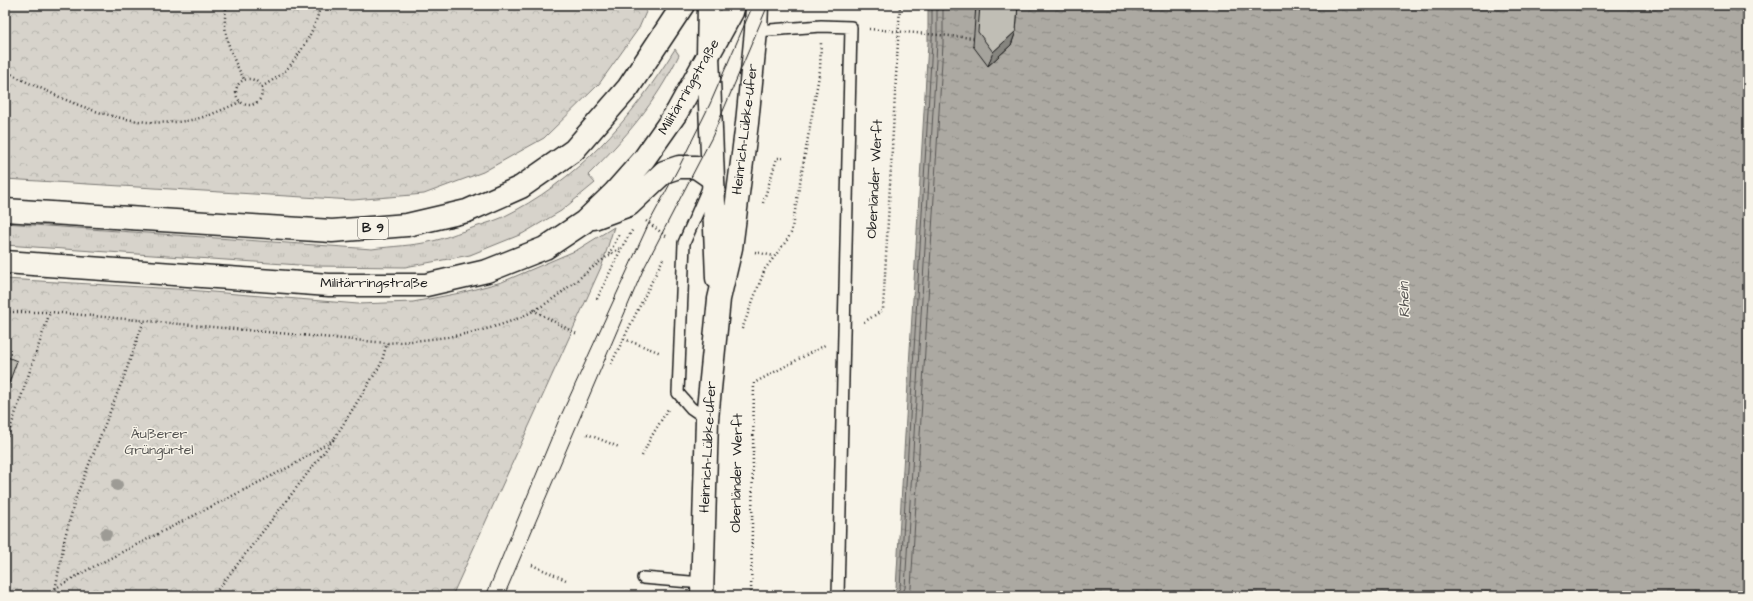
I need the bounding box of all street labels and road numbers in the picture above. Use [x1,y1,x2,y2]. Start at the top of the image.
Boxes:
street label: Militärringstraße [653,35,725,139]
street label: Heinrich-Lübke-Ufer [727,62,763,196]
street label: Oberländer Werft [862,119,888,239]
road number: B 9 [358,217,388,239]
street label: Militärringstraße [320,273,428,293]
street label: Heinrich-Lübke-Ufer [695,380,721,513]
street label: Oberländer Werft [726,413,748,533]

